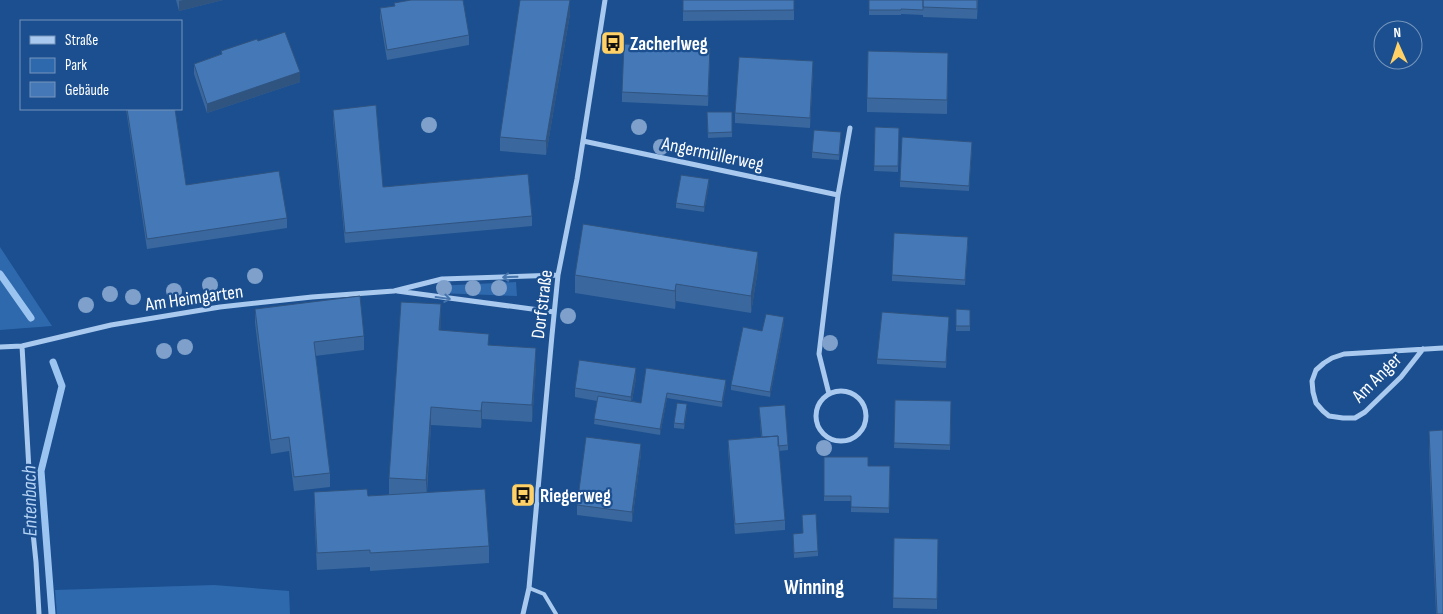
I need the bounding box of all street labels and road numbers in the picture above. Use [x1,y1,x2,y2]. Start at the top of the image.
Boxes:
street label: Angermüllerweg [659,132,766,177]
street label: Dorfstraße [527,268,558,340]
street label: Am Heimgarten [143,280,245,317]
street label: Am Anger [1347,348,1407,408]

